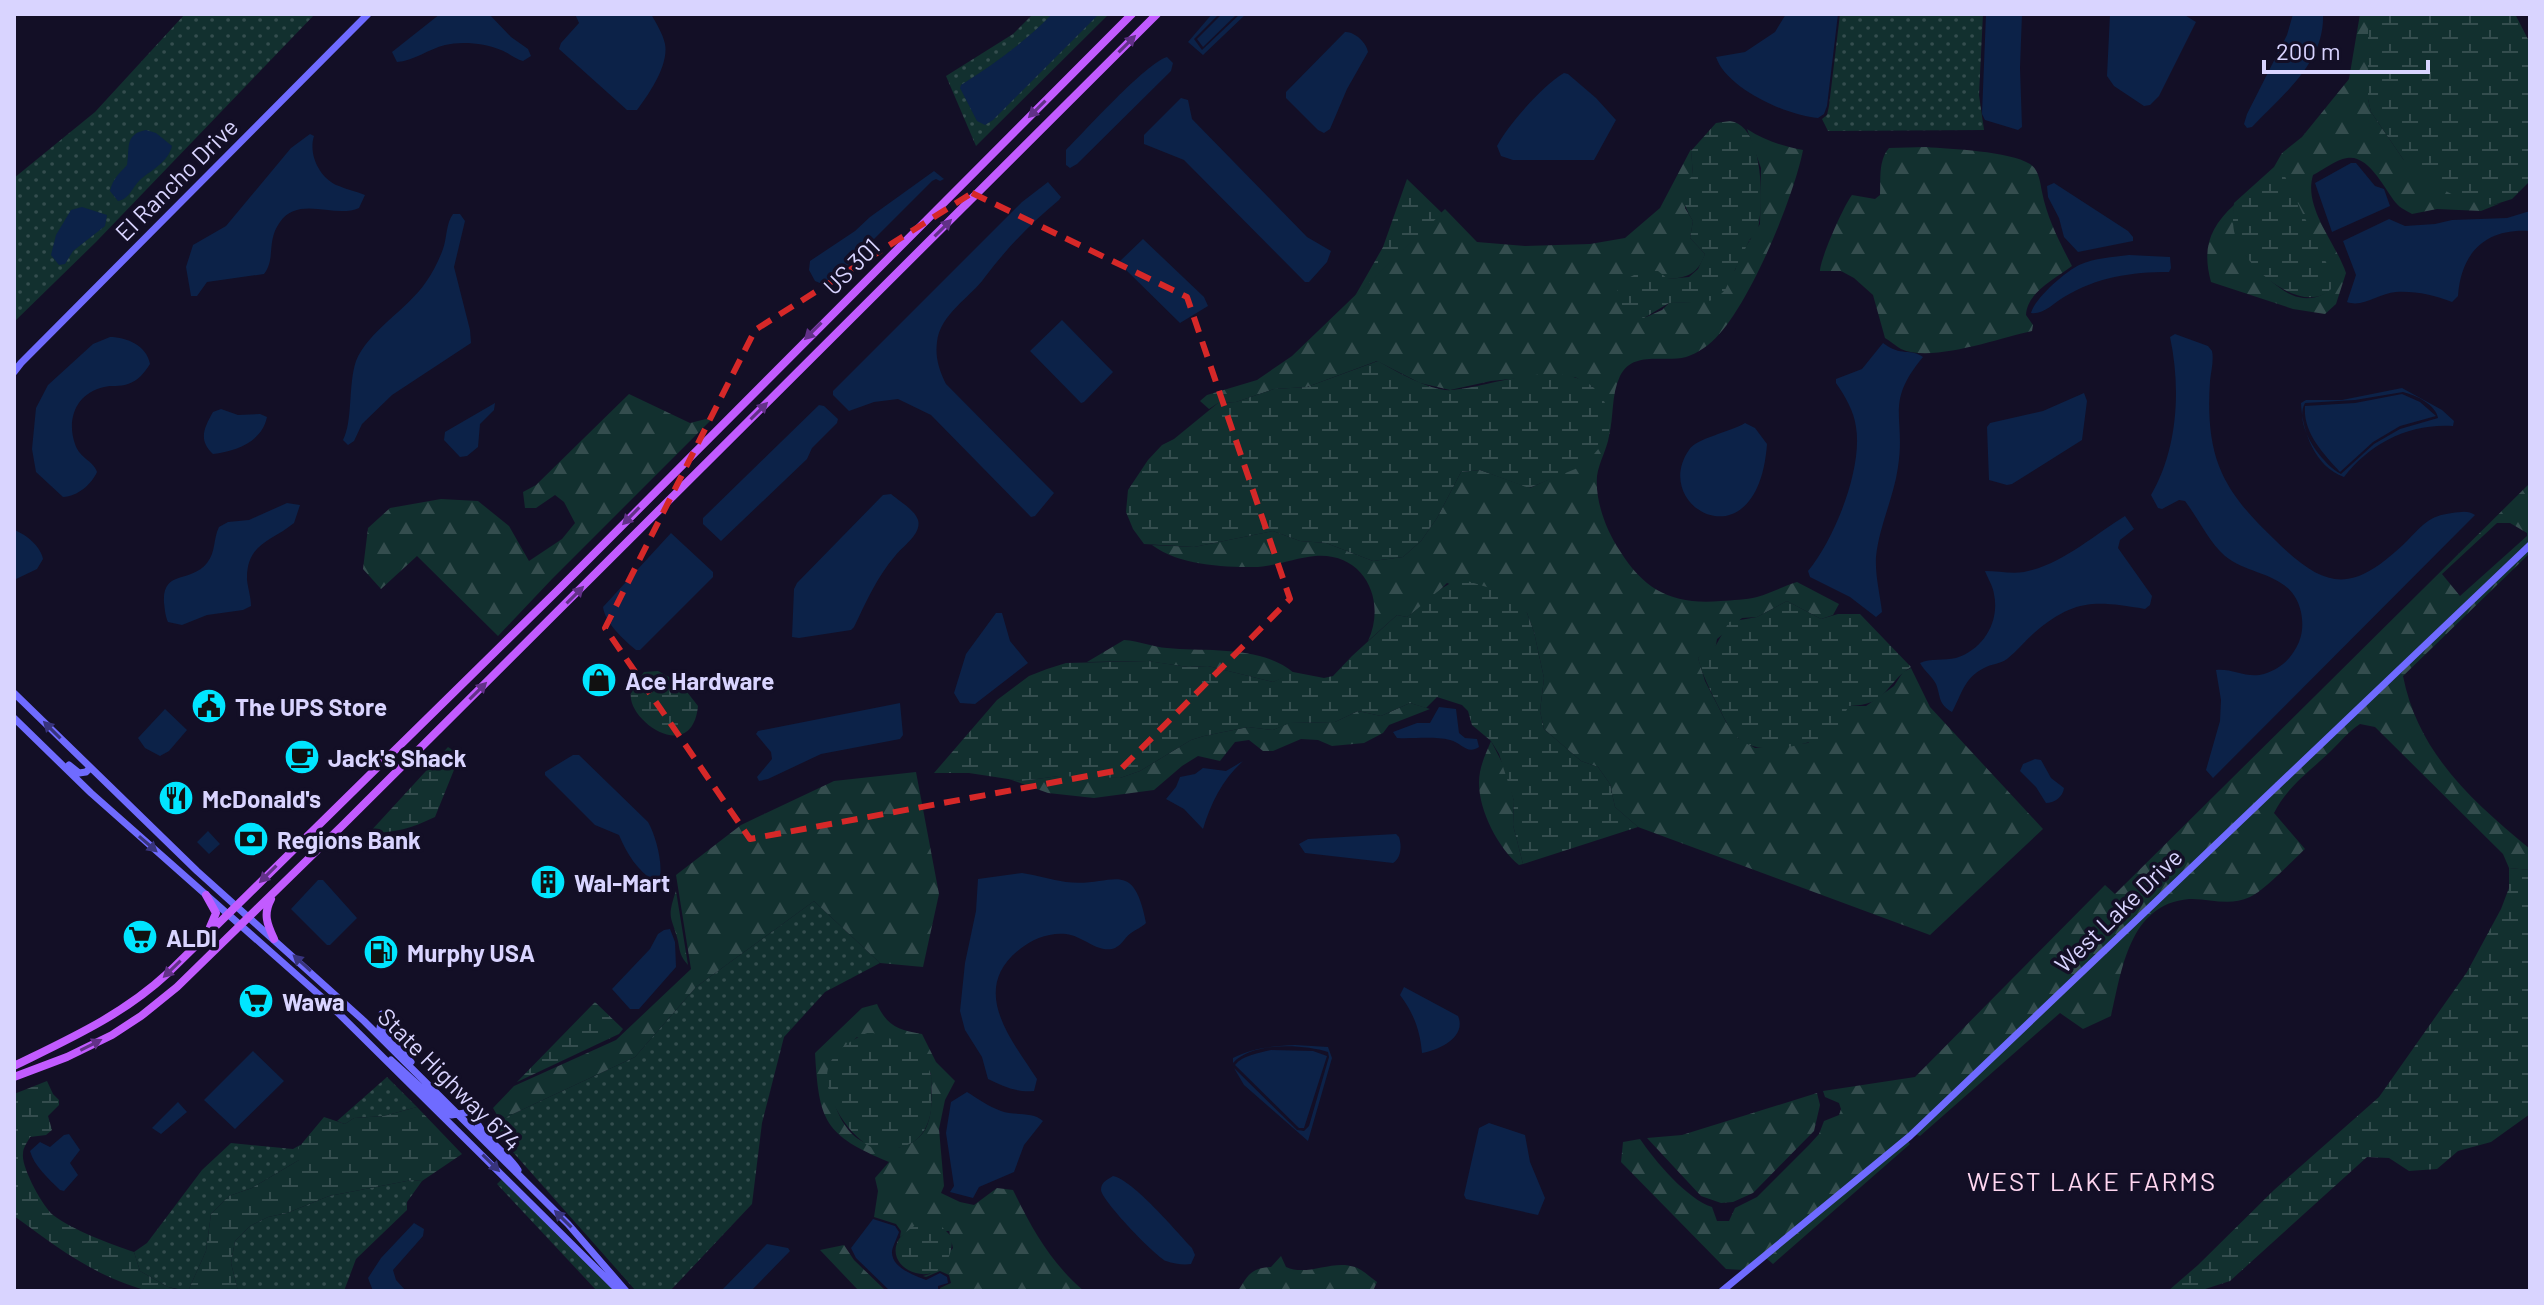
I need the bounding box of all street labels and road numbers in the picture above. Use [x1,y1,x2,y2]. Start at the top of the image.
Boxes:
street label: El Rancho Drive [109,112,243,246]
street label: US 301 [817,232,885,300]
street label: West Lake Drive [2048,842,2188,978]
street label: State Highway 674 [372,1001,528,1157]

